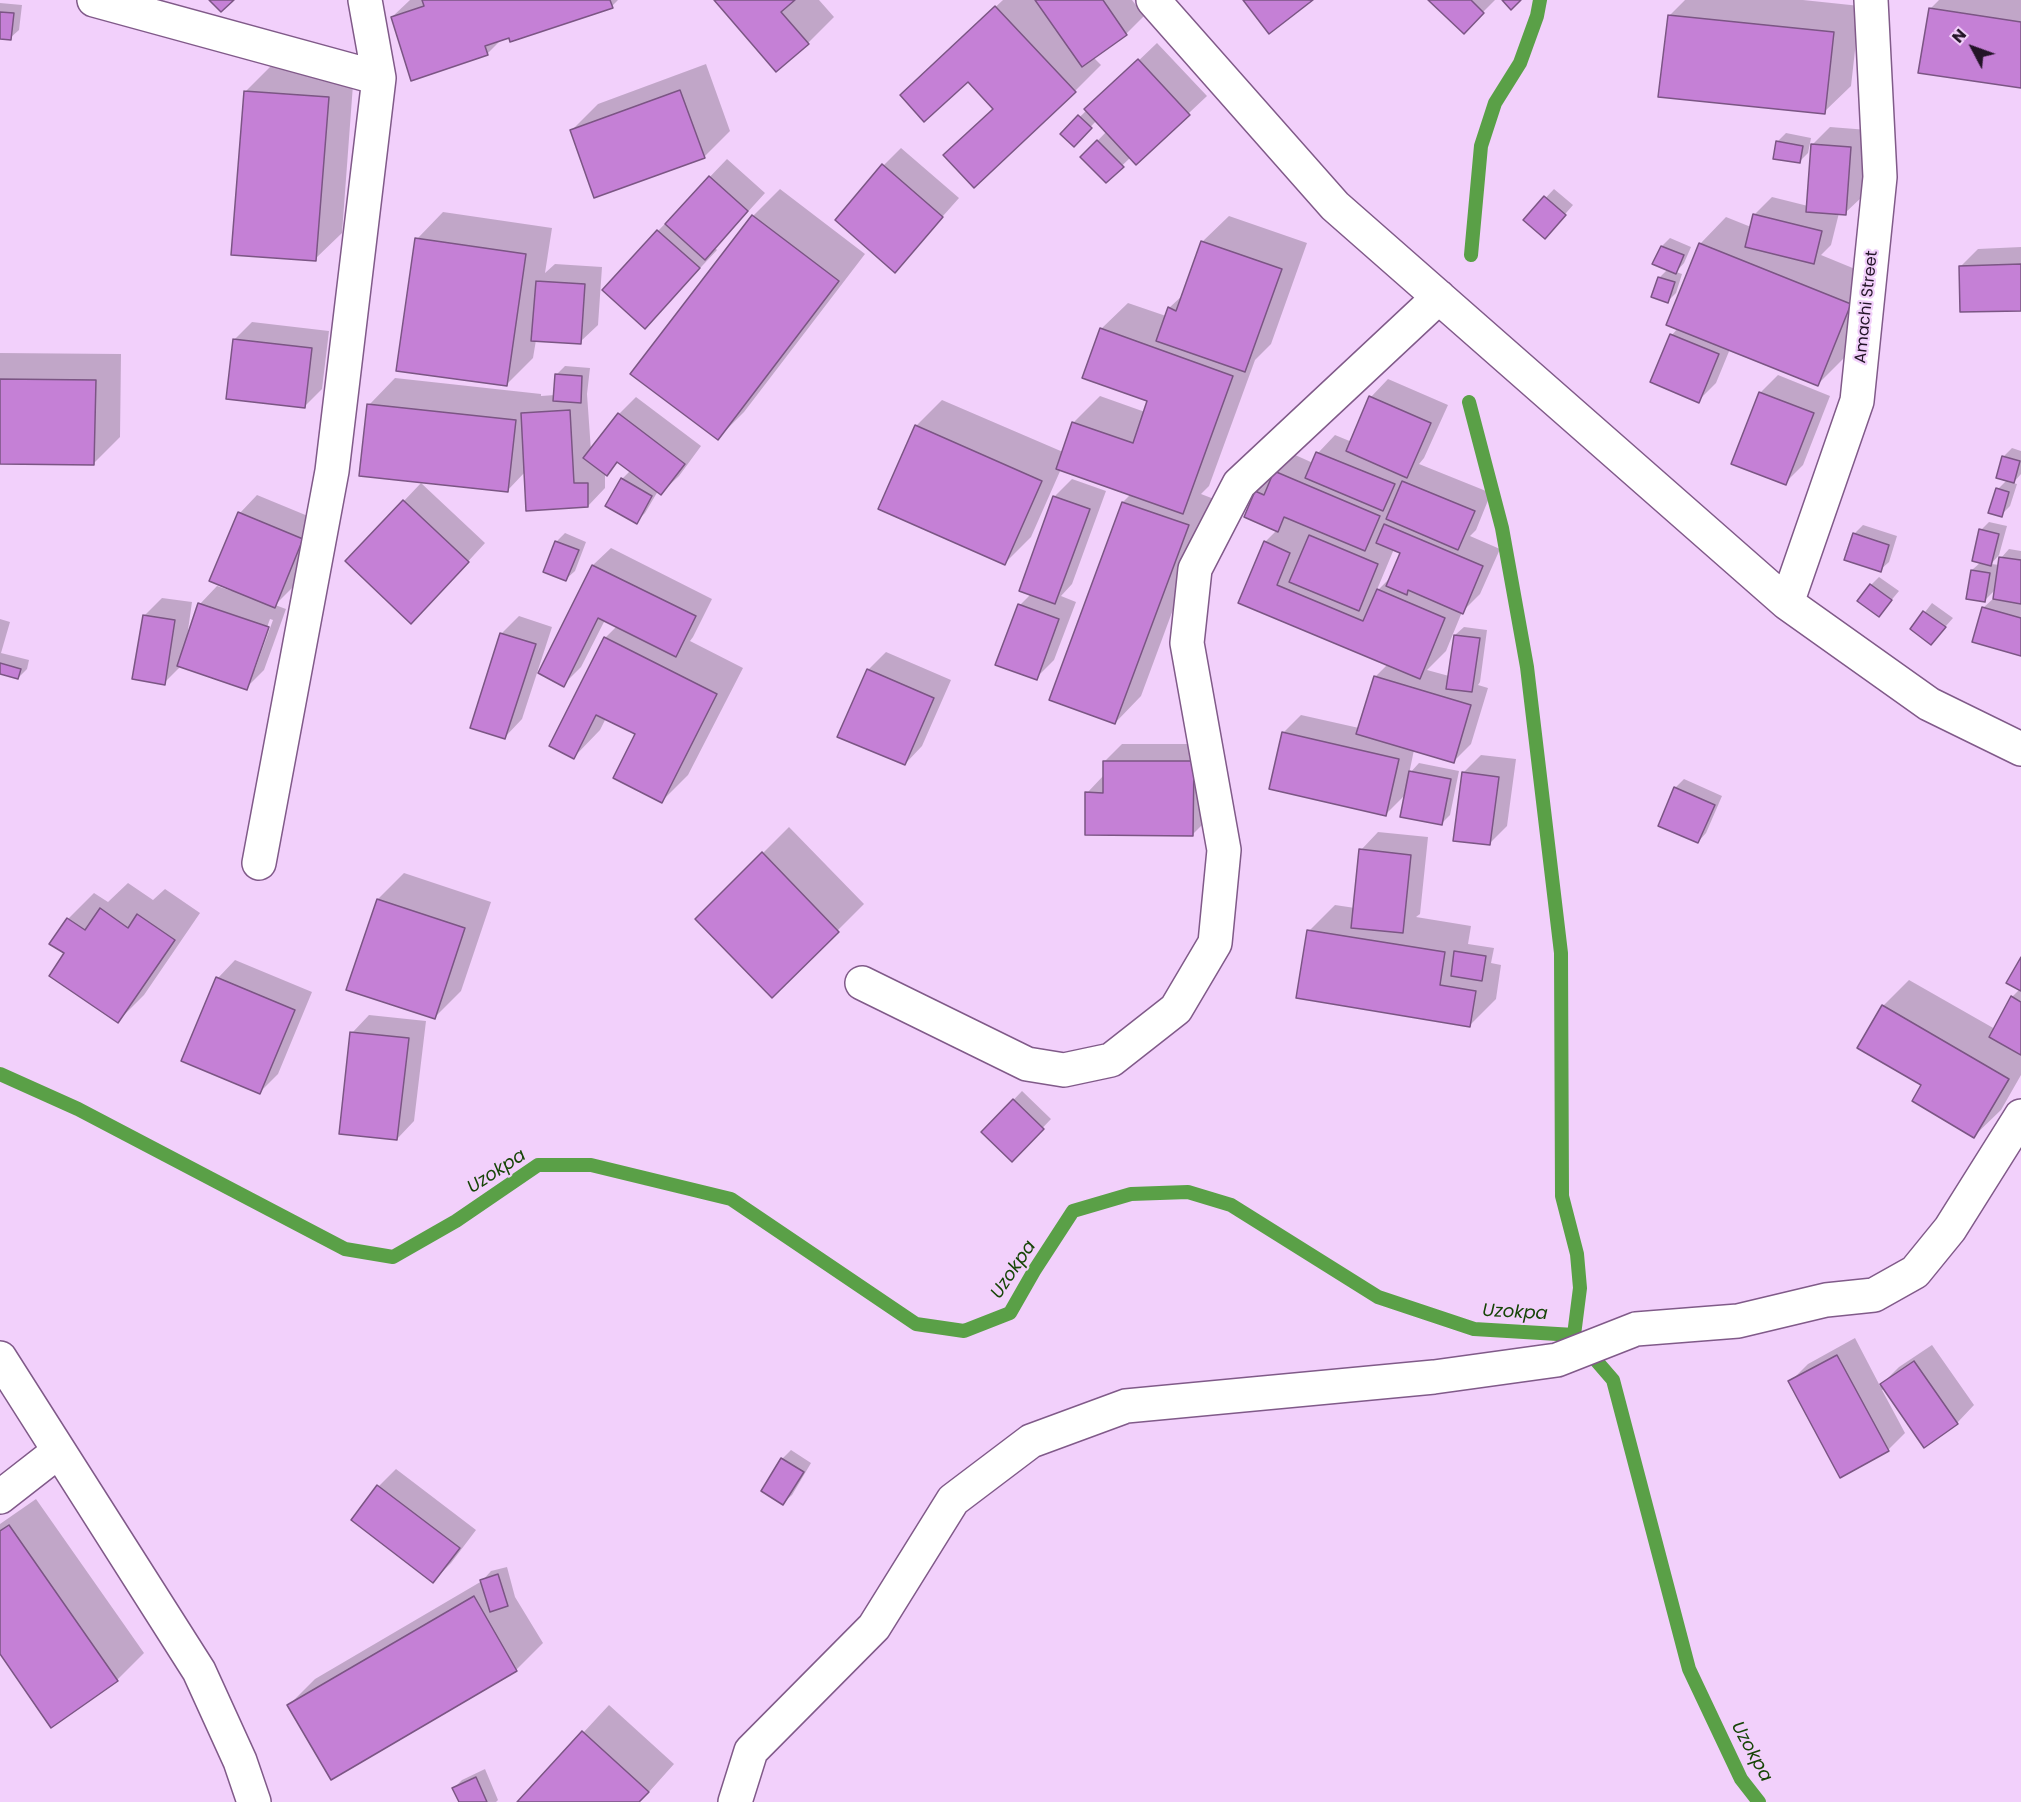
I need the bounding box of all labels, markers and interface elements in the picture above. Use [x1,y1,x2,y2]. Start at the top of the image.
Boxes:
north arrow [1943,18,2003,78]
text: N [1946,24,1972,48]
street label: Amachi Street [1852,250,1882,364]
water label: Uzokpa [464,1145,530,1199]
water label: Uzokpa [987,1237,1041,1303]
water label: Uzokpa [1482,1301,1548,1325]
water label: Uzokpa [1726,1718,1776,1786]

